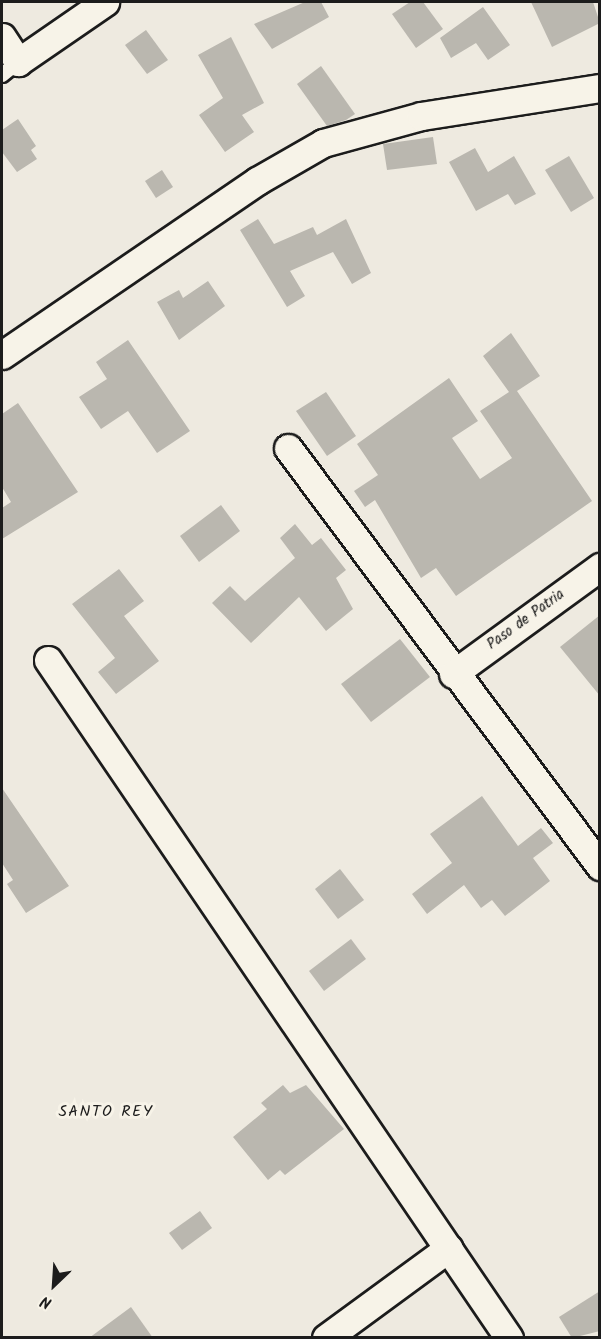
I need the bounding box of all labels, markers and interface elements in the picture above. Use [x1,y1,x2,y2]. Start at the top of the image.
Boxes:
street label: Paso de Patria [484,586,568,654]
district label: SANTO REY [58,1102,154,1122]
north arrow [24,1255,84,1315]
text: N [36,1288,56,1315]

